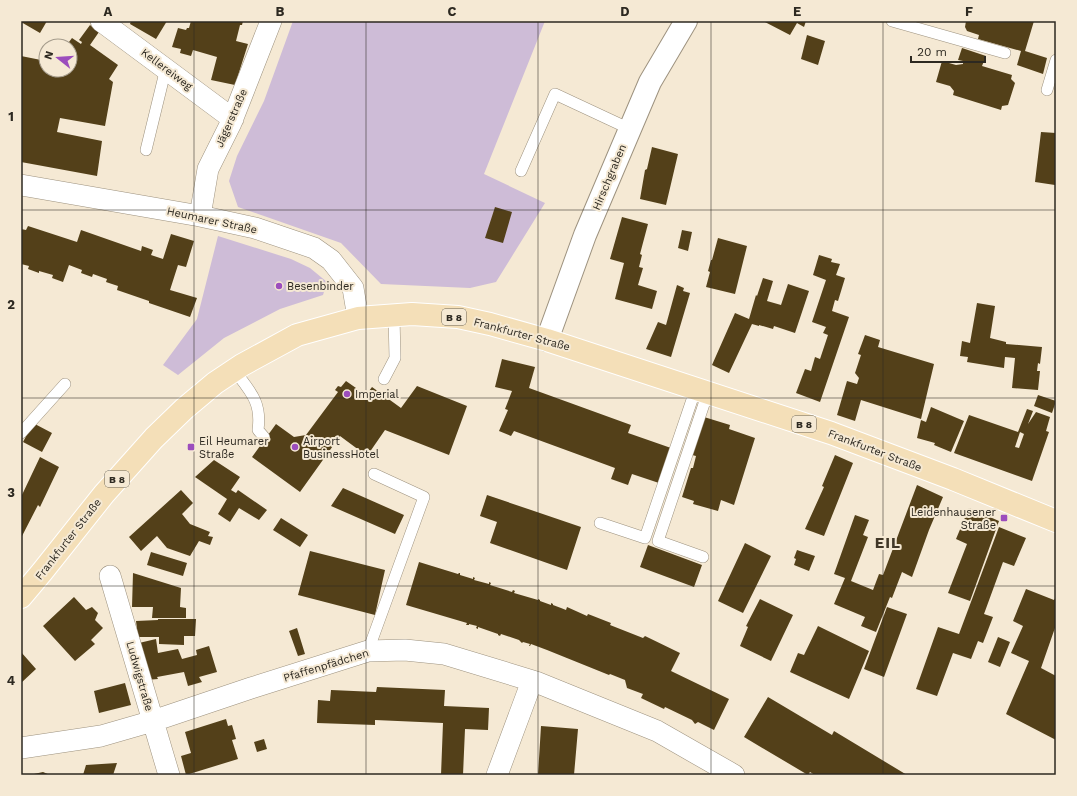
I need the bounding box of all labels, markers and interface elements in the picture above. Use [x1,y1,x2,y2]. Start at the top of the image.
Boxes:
text: A [104,4,113,19]
text: B [276,4,285,19]
text: C [448,4,457,19]
text: D [620,4,630,19]
text: E [793,4,801,19]
text: F [965,4,973,19]
north arrow [38,38,78,78]
scale bar [911,38,985,64]
text: 20 m [917,45,947,59]
street label: Kellereiweg [138,46,195,93]
text: N [42,49,56,61]
street label: Jägerstraße [213,87,250,150]
text: 1 [8,109,14,124]
street label: Hirschgraben [590,142,629,212]
street label: Heumarer Straße [166,205,258,236]
place label: Besenbinder [287,280,354,293]
marker: Besenbinder [274,281,284,291]
text: 2 [7,297,15,312]
road number: B 8 [442,309,466,325]
street label: Frankfurter Straße [472,315,572,354]
place label: Imperial [355,388,400,401]
marker: Imperial [342,389,352,399]
road number: B 8 [792,416,816,432]
street label: Frankfurter Straße [826,427,924,474]
place label: Eil Heumarer Straße [199,435,269,461]
place label: Airport BusinessHotel [303,435,380,461]
marker: Eil Heumarer Straße [186,442,196,452]
marker: Airport BusinessHotel [290,442,300,452]
road number: B 8 [105,471,129,487]
text: 3 [7,485,15,500]
street label: Frankfurter Straße [33,496,104,582]
place label: Leidenhausener Straße [911,506,997,532]
marker: Leidenhausener Straße [999,513,1009,523]
district label: EIL [875,534,901,552]
street label: Ludwigstraße [123,640,156,713]
street label: Pfaffenpfädchen [282,646,370,685]
text: 4 [7,673,16,688]

